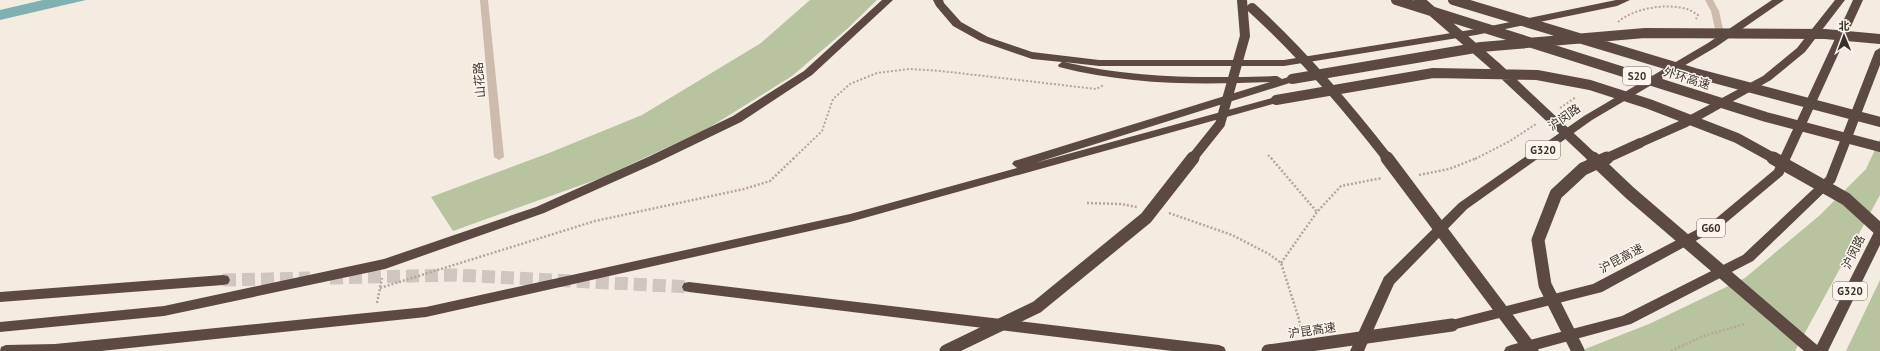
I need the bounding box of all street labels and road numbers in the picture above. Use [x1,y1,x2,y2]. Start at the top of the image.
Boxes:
street label: 山花路 [470,61,488,99]
street label: 外环高速 [1662,64,1712,92]
road number: S20 [1623,67,1651,85]
street label: 沪闵路 [1545,101,1583,133]
road number: G320 [1526,141,1560,159]
road number: G60 [1697,219,1725,237]
street label: 沪闵路 [1838,233,1868,271]
street label: 沪昆高速 [1596,240,1646,276]
road number: G320 [1833,282,1867,300]
street label: 沪昆高速 [1287,319,1337,341]

